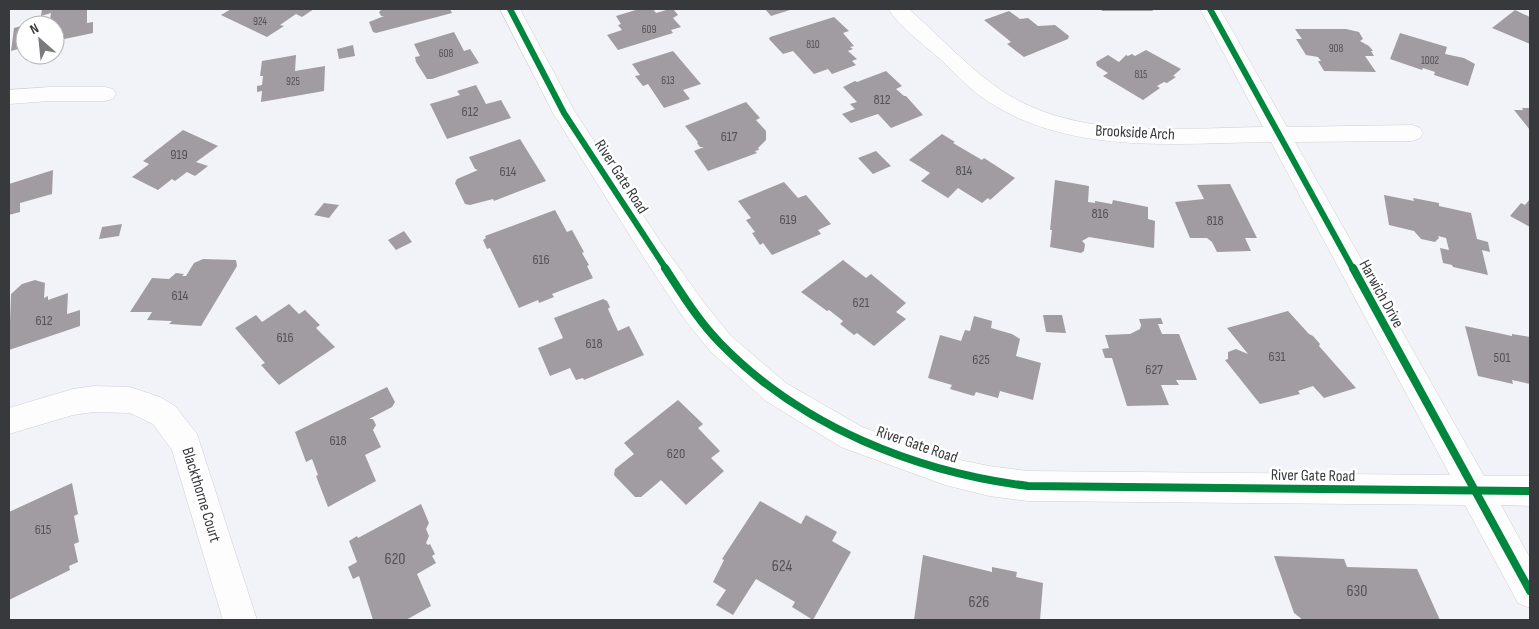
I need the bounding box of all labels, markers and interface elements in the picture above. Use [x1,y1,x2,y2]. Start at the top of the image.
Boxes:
north arrow [15,15,65,65]
house number: 924 [253,15,267,28]
text: N [27,20,42,38]
house number: 609 [642,23,656,36]
house number: 810 [806,38,820,51]
house number: 908 [1329,42,1343,55]
house number: 608 [439,47,453,60]
house number: 1002 [1421,54,1440,67]
house number: 815 [1134,68,1148,81]
house number: 613 [661,74,675,87]
house number: 925 [286,75,300,88]
house number: 812 [874,91,891,108]
house number: 612 [462,103,479,120]
street label: Brookside Arch [1095,121,1175,145]
house number: 617 [721,128,738,145]
street label: River Gate Road [590,136,652,218]
house number: 919 [170,146,188,163]
house number: 814 [956,162,973,179]
house number: 614 [500,163,517,180]
house number: 816 [1091,205,1109,222]
house number: 619 [779,211,797,228]
house number: 818 [1206,212,1224,229]
house number: 616 [532,251,550,268]
street label: Harwich Drive [1355,257,1407,331]
house number: 614 [172,287,189,304]
house number: 621 [853,294,870,311]
house number: 612 [36,312,53,329]
house number: 616 [276,329,294,346]
house number: 618 [585,335,603,352]
house number: 631 [1269,348,1286,365]
house number: 501 [1494,349,1510,366]
house number: 625 [972,351,990,368]
house number: 627 [1145,361,1163,378]
street label: River Gate Road [874,422,960,468]
house number: 618 [329,432,347,449]
street label: Blackthorne Court [178,445,224,545]
house number: 620 [667,445,685,462]
street label: River Gate Road [1271,466,1355,486]
house number: 615 [35,521,52,538]
house number: 620 [385,550,405,569]
house number: 624 [772,557,792,576]
house number: 630 [1347,582,1367,601]
house number: 626 [969,593,989,612]

